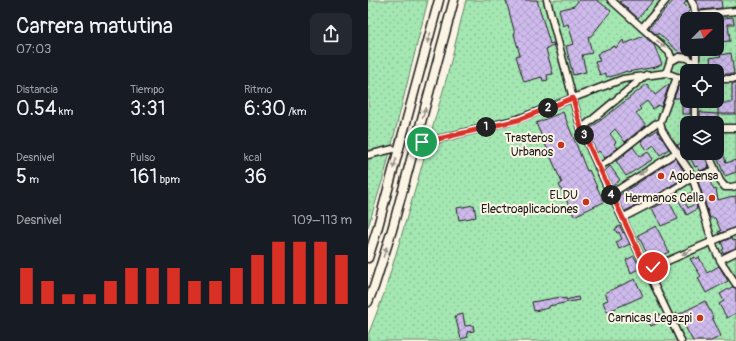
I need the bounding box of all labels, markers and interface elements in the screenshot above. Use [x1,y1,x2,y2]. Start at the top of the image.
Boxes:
text: Carrera matutina [16,12,173,40]
north arrow [680,12,724,56]
map controls [680,12,724,160]
button: share [310,13,352,55]
one-way arrow [426,32,432,44]
one-way arrow [656,40,666,49]
text: 07:03 [16,41,51,57]
button: locate [680,64,724,108]
text: Distancia [16,83,58,96]
text: Tiempo [130,83,164,96]
text: Ritmo [244,83,272,96]
text: 0.54 [16,96,56,121]
text: 3:31 [130,96,165,121]
text: 6:30 [244,96,286,121]
pin: 2 [538,98,558,118]
text: 2 [545,101,551,114]
text: km [56,105,73,118]
text: /km [286,105,307,118]
one-way arrow [421,107,427,119]
button: layers [680,116,724,160]
pin: 1 [476,117,496,137]
text: 1 [484,120,488,133]
pin [405,125,439,159]
pin: 3 [574,125,594,145]
text: 3 [581,128,587,141]
icon: arrive [411,131,433,153]
place label: Trasteros Urbanos [505,131,554,160]
marker: Trasteros Urbanos [556,140,566,150]
text: Desnivel [16,151,55,164]
text: Pulso [130,151,155,164]
text: kcal [244,151,262,164]
one-way arrow [392,157,398,169]
text: 5 [16,164,27,189]
text: 161 [130,164,157,189]
text: 36 [244,164,267,189]
one-way arrow [637,169,649,176]
place label: Agobensa [669,169,719,184]
marker: Agobensa [656,171,666,181]
text: m [27,173,39,186]
text: bpm [157,173,180,186]
pin: 4 [601,185,621,205]
place label: ELDU Electroaplicaciones [481,188,579,217]
text: 4 [608,188,614,201]
place label: Hermanos Cella [625,191,704,206]
marker: Hermanos Cella [707,193,717,203]
marker: ELDU Electroaplicaciones [581,197,591,207]
text: Desnivel [16,212,62,228]
text: 109–113 m [292,212,352,228]
one-way arrow [382,246,388,258]
one-way arrow [682,249,693,255]
pin [636,250,670,284]
icon: check [642,256,664,278]
place label: Carnicas Legazpi [608,311,692,326]
marker: Carnicas Legazpi [695,313,705,323]

